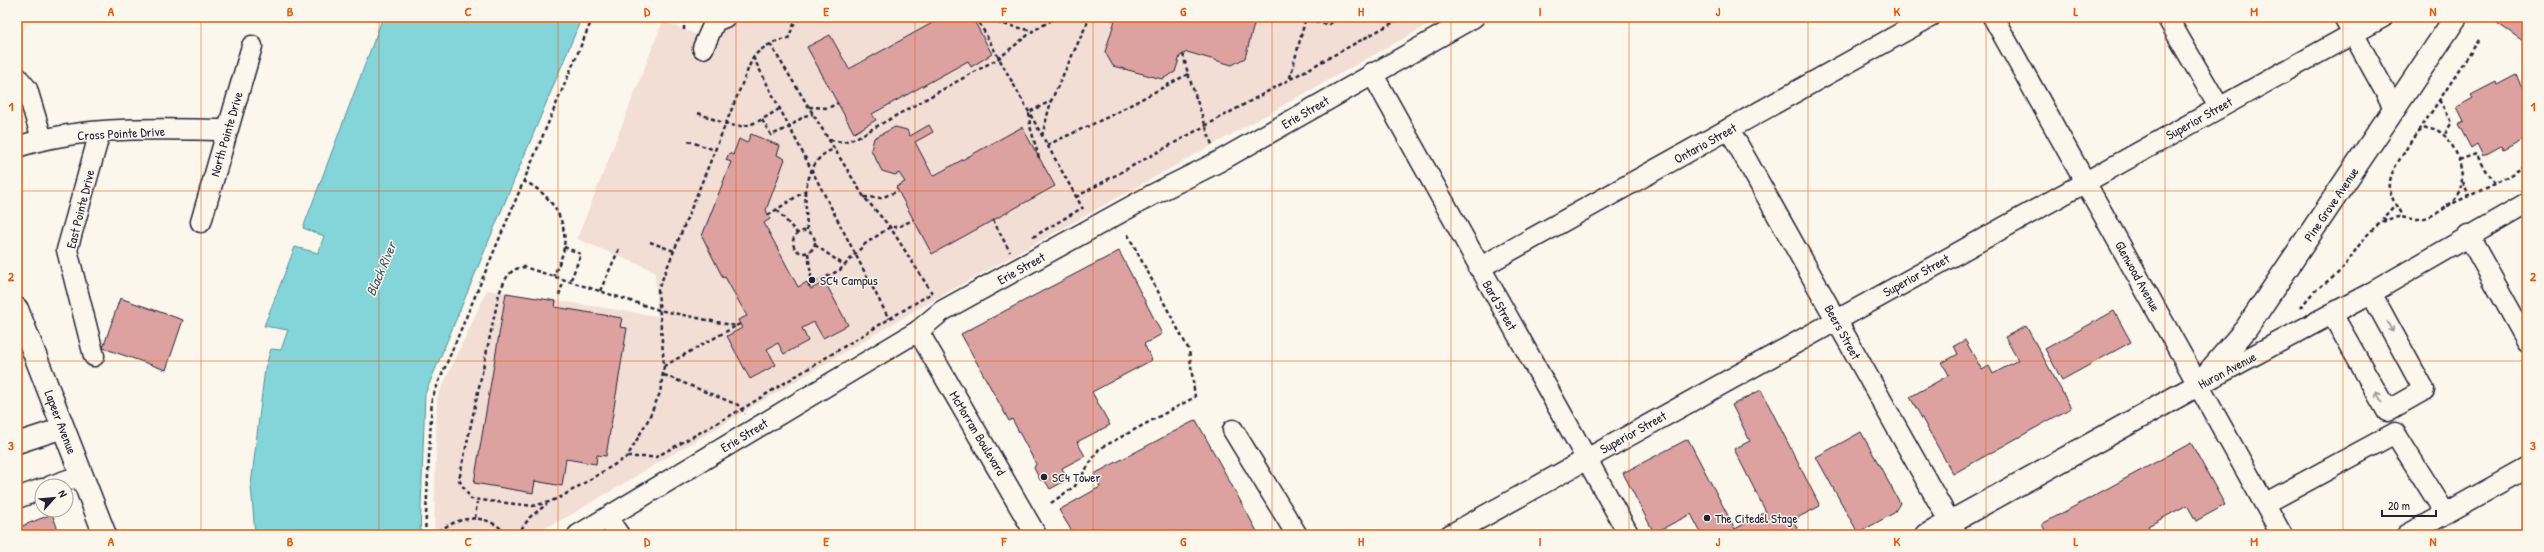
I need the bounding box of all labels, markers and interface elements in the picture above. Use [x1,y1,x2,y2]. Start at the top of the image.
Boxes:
text: A [108,2,115,20]
text: B [287,2,294,20]
text: C [464,2,472,20]
text: D [644,2,651,20]
text: E [823,2,829,20]
text: F [1001,2,1008,20]
text: G [1180,2,1187,20]
text: H [1358,2,1364,20]
text: I [1538,2,1542,20]
text: J [1716,2,1721,20]
text: K [1894,2,1901,20]
text: L [2074,2,2079,20]
text: M [2250,2,2258,20]
text: N [2430,2,2437,20]
street label: North Pointe Drive [205,89,247,179]
street label: Erie Street [1278,91,1333,133]
street label: Superior Street [2163,92,2236,144]
text: 1 [9,97,14,115]
text: 1 [2531,97,2536,115]
street label: Ontario Street [1670,118,1740,168]
street label: Cross Pointe Drive [77,122,165,144]
street label: Pine Grove Avenue [2299,163,2363,245]
street label: East Pointe Drive [62,168,98,250]
water label: Black River [361,237,401,299]
street label: Glenwood Avenue [2111,237,2165,315]
street label: Erie Street [994,247,1049,288]
street label: Superior Street [1880,249,1953,301]
text: 2 [8,267,15,285]
text: 2 [2530,267,2537,285]
place label: SC4 Campus [820,271,878,289]
marker: SC4 Campus [807,275,817,285]
street label: Bard Street [1478,277,1522,334]
street label: Beers Street [1821,301,1866,363]
one-way arrow [2386,321,2394,333]
street label: Huron Avenue [2195,347,2259,393]
street label: McMorran Boulevard [946,387,1010,479]
street label: Lapeer Avenue [41,388,81,456]
one-way arrow [2375,391,2383,403]
street label: Superior Street [1597,406,1670,458]
street label: Erie Street [717,414,771,456]
text: 3 [8,436,14,454]
text: 3 [2530,436,2536,454]
place label: SC4 Tower [1052,468,1100,486]
marker: SC4 Tower [1039,472,1049,482]
north arrow [34,478,74,518]
text: N [55,488,71,499]
scale bar [2382,492,2436,518]
text: 20 m [2388,497,2410,514]
place label: The Citedel Stage [1715,509,1798,527]
marker: The Citedel Stage [1702,513,1712,523]
text: A [108,532,115,550]
text: B [287,532,294,550]
text: C [464,532,472,550]
text: D [644,532,651,550]
text: E [823,532,829,550]
text: F [1001,532,1008,550]
text: G [1180,532,1187,550]
text: H [1358,532,1364,550]
text: I [1538,532,1542,550]
text: J [1716,532,1721,550]
text: K [1894,532,1901,550]
text: L [2074,532,2079,550]
text: M [2250,532,2258,550]
text: N [2430,532,2437,550]

